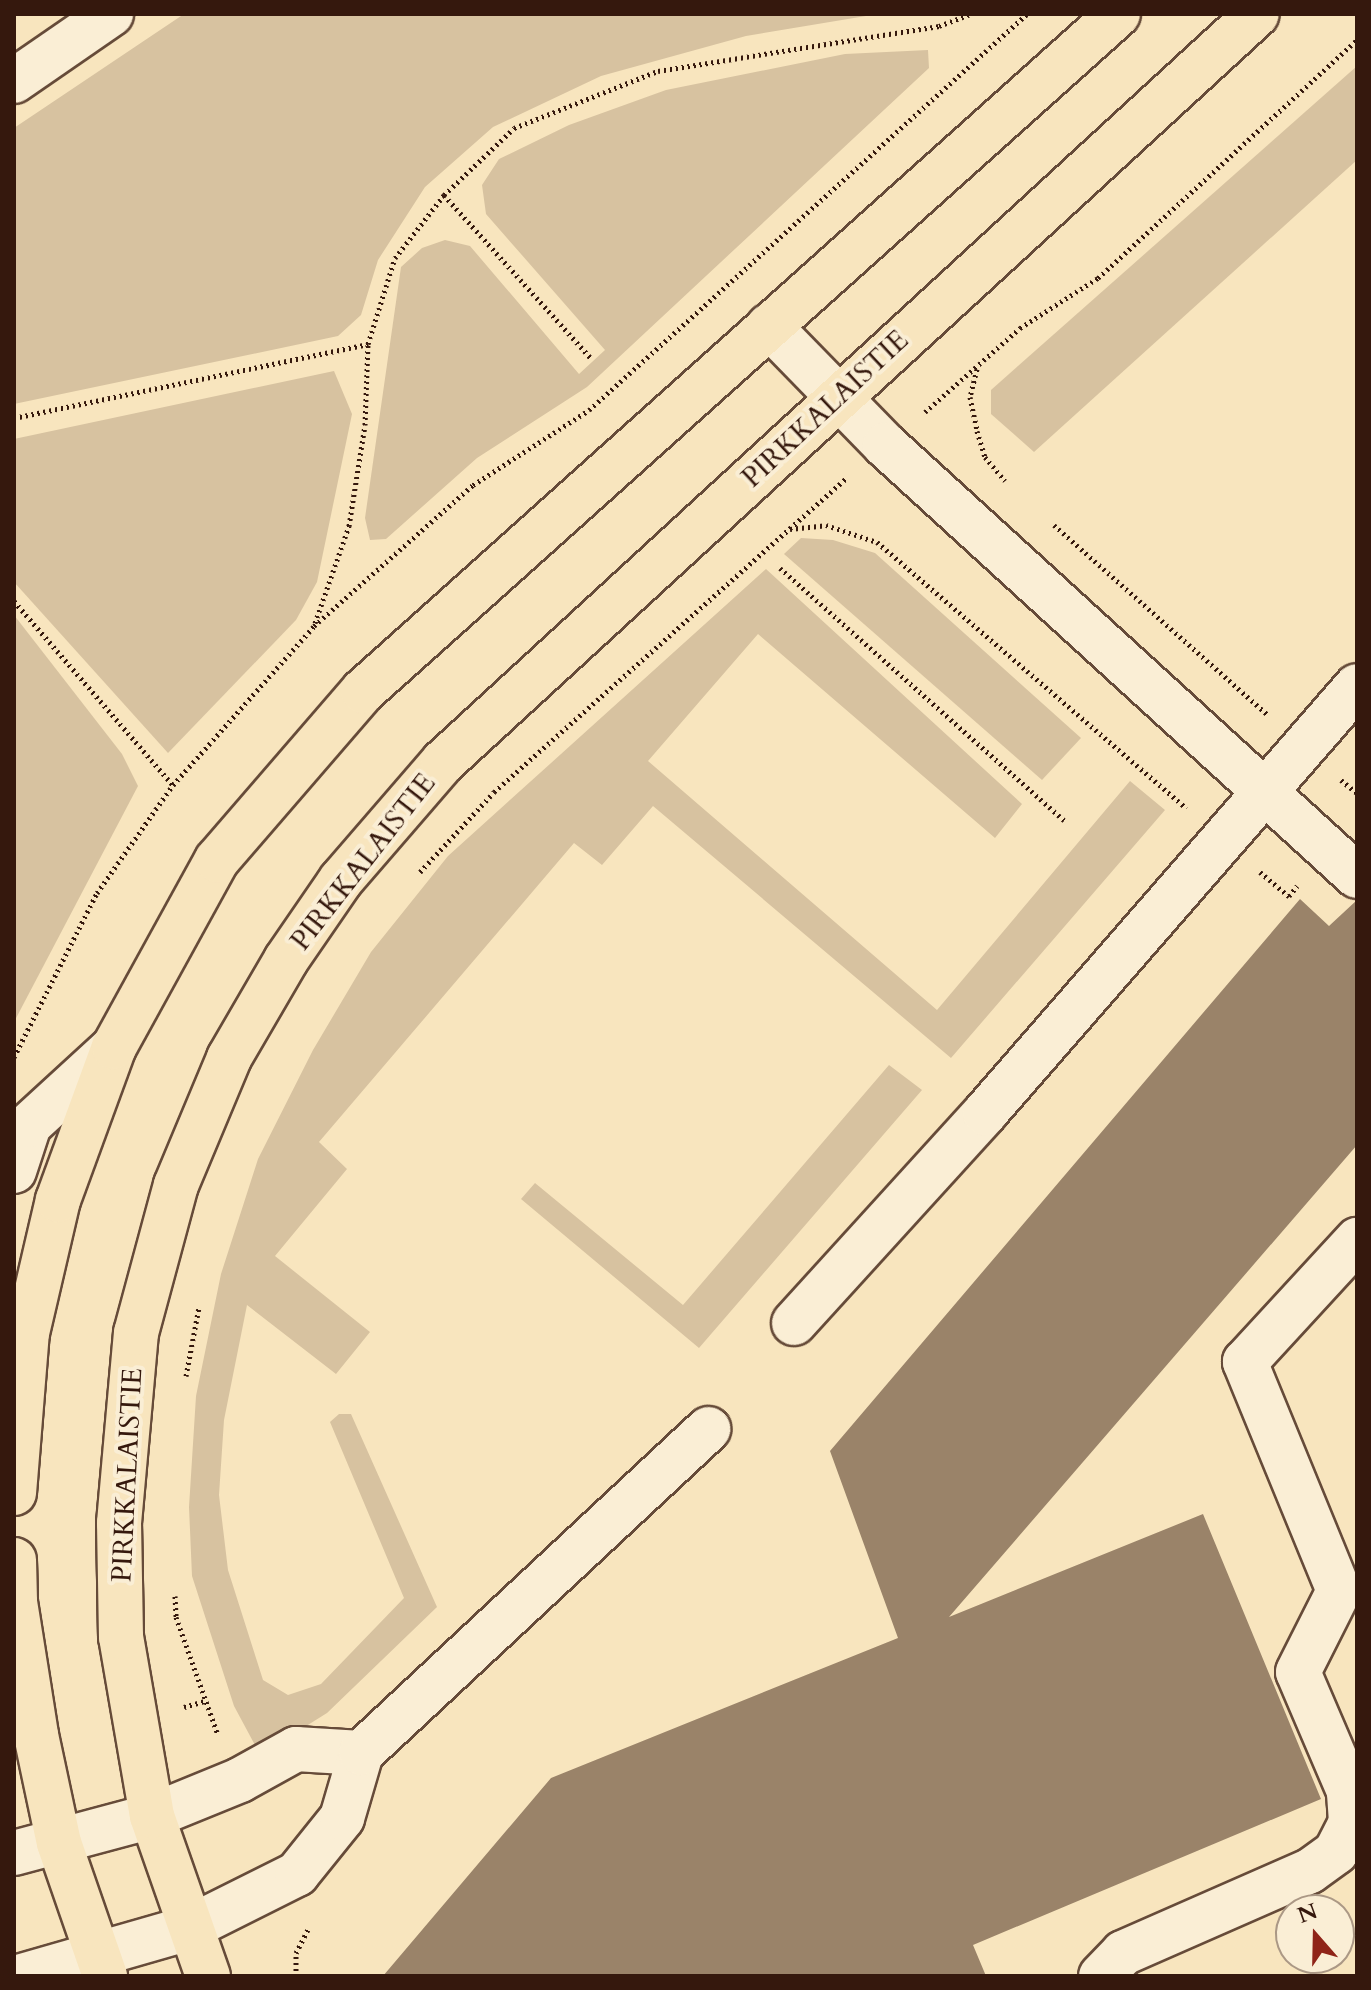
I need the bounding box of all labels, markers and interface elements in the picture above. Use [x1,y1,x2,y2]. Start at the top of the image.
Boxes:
street label: PIRKKALAISTIE [735,323,915,495]
street label: PIRKKALAISTIE [284,767,442,957]
street label: PIRKKALAISTIE [105,1367,149,1583]
north arrow [1275,1894,1355,1974]
text: N [1293,1896,1322,1931]

